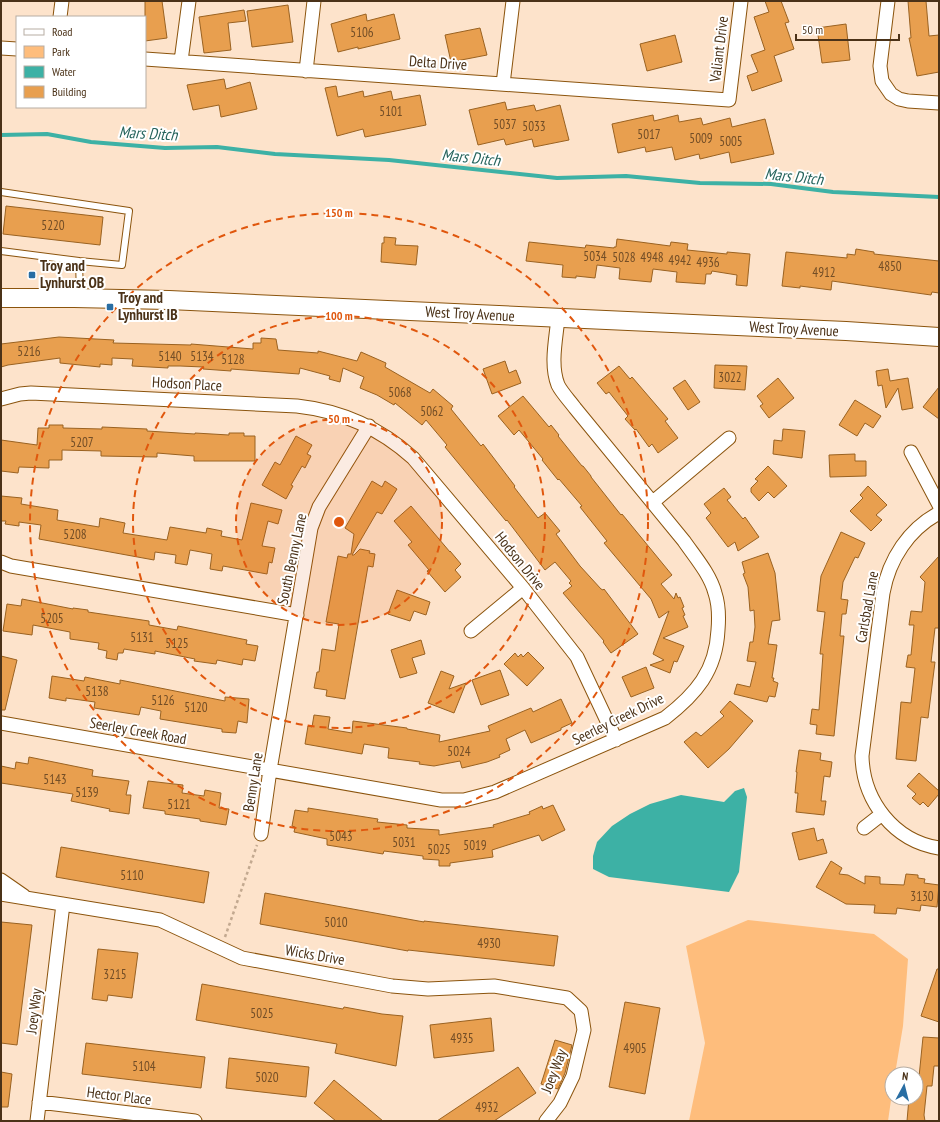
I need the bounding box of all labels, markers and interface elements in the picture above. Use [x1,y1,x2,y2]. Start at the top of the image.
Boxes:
street label: Valiant Drive [705,15,732,84]
legend [16,16,146,108]
scale bar [796,16,899,42]
text: 50 m [802,22,823,37]
text: Road [52,24,72,39]
house number: 5106 [350,24,374,41]
text: Park [52,44,70,59]
street label: Delta Drive [408,51,468,74]
text: Water [52,64,77,79]
text: Building [52,84,87,99]
house number: 5101 [379,103,403,120]
house number: 5037 [493,116,517,133]
house number: 5033 [522,118,546,135]
water label: Mars Ditch [118,121,179,145]
house number: 5017 [637,126,661,143]
house number: 5009 [689,130,713,147]
house number: 5005 [719,133,743,150]
water label: Mars Ditch [441,144,502,170]
water label: Mars Ditch [764,163,825,189]
text: 150 m [325,205,353,220]
house number: 5220 [41,217,65,234]
house number: 5034 [583,248,607,265]
house number: 5028 [612,249,636,266]
house number: 4948 [640,249,664,266]
house number: 4942 [668,252,692,269]
house number: 4936 [696,254,720,271]
place label: Troy and Lynhurst OB [40,256,104,292]
house number: 4850 [878,258,902,275]
house number: 4912 [812,264,836,281]
marker: Troy and Lynhurst OB [27,270,37,280]
place label: Troy and Lynhurst IB [118,288,178,324]
marker: Troy and Lynhurst IB [105,302,115,312]
street label: West Troy Avenue [425,302,515,325]
text: 100 m [325,308,353,323]
street label: West Troy Avenue [749,317,839,340]
house number: 5216 [17,343,41,360]
house number: 5140 [158,348,182,365]
house number: 5134 [190,348,214,365]
house number: 5128 [221,351,245,368]
house number: 3022 [718,369,742,386]
street label: Hodson Place [152,372,222,395]
house number: 5068 [388,384,412,401]
house number: 5062 [420,403,444,420]
text: 50 m [328,411,350,426]
house number: 5207 [70,434,94,451]
street label: South Benny Lane [273,511,310,606]
centre of rings [332,515,346,529]
house number: 5208 [63,526,87,543]
street label: Hodson Drive [491,528,550,594]
street label: Carlsbad Lane [851,570,882,644]
house number: 5205 [40,610,64,627]
house number: 5131 [130,629,154,646]
house number: 5125 [165,635,189,652]
house number: 5138 [85,683,109,700]
street label: Seerley Creek Drive [569,688,667,749]
house number: 5126 [151,692,175,709]
house number: 5120 [184,699,208,716]
street label: Seerley Creek Road [88,713,188,748]
house number: 5024 [447,743,471,760]
street label: Benny Lane [238,751,267,813]
house number: 5143 [43,771,67,788]
house number: 5139 [75,784,99,801]
house number: 5121 [167,796,191,813]
house number: 5043 [329,828,353,845]
house number: 5031 [392,834,416,851]
house number: 5019 [463,837,487,854]
house number: 5025 [427,841,451,858]
house number: 5110 [120,867,144,884]
house number: 3130 [910,888,934,905]
house number: 5010 [324,914,348,931]
house number: 4930 [477,935,501,952]
street label: Wicks Drive [284,940,346,969]
house number: 3215 [103,966,127,983]
street label: Joey Way [21,987,46,1036]
house number: 5025 [250,1005,274,1022]
house number: 4935 [450,1030,474,1047]
house number: 4905 [623,1040,647,1057]
street label: Joey Way [536,1046,571,1096]
house number: 5104 [132,1058,156,1075]
north arrow [884,1066,924,1106]
house number: 5020 [255,1069,279,1086]
text: N [901,1069,909,1083]
street label: Hector Place [86,1082,152,1109]
house number: 4932 [475,1099,499,1116]

